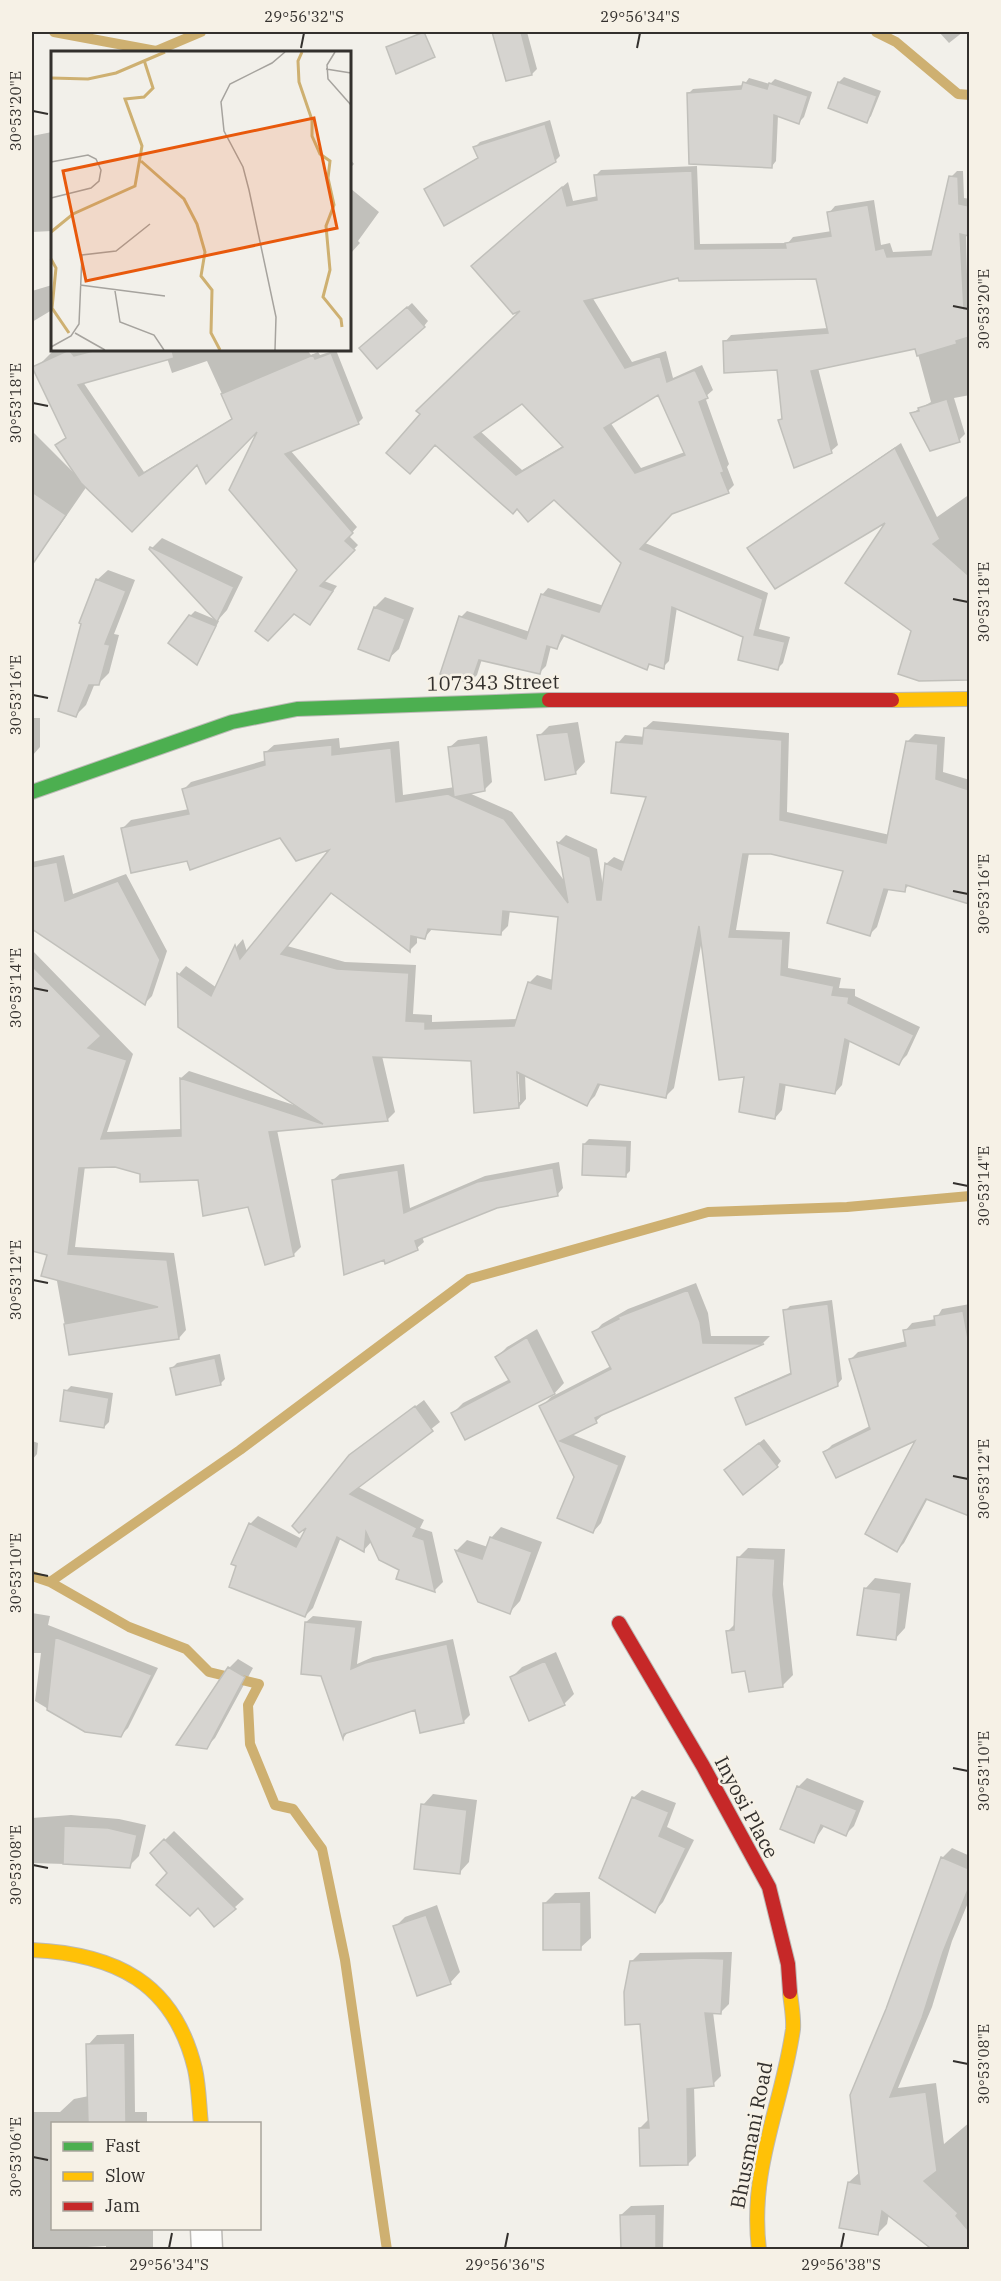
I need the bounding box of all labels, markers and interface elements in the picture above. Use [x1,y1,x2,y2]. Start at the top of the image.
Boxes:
text: 29°56'32"S [264,7,344,26]
text: 29°56'34"S [600,7,680,26]
inset map [51,51,351,351]
text: 30°53'20"E [6,71,25,151]
text: 30°53'20"E [974,269,993,349]
text: 30°53'18"E [6,363,25,443]
text: 30°53'18"E [974,562,993,642]
text: 30°53'16"E [6,655,25,735]
street label: 107343 Street [426,667,560,697]
text: 30°53'16"E [974,854,993,934]
text: 30°53'14"E [6,948,25,1028]
text: 30°53'14"E [974,1146,993,1226]
text: 30°53'12"E [6,1240,25,1320]
text: 30°53'12"E [974,1439,993,1519]
text: 30°53'10"E [6,1533,25,1613]
text: 30°53'10"E [974,1731,993,1811]
street label: Inyosi Place [709,1751,785,1863]
text: 30°53'08"E [6,1825,25,1905]
text: 30°53'08"E [974,2024,993,2104]
street label: Bhusmani Road [723,2059,779,2211]
text: 30°53'06"E [6,2117,25,2197]
legend [51,2122,261,2230]
text: Fast [105,2134,140,2157]
text: Slow [105,2164,145,2187]
text: Jam [105,2194,140,2217]
text: 29°56'34"S [129,2255,209,2274]
text: 29°56'36"S [465,2255,545,2274]
text: 29°56'38"S [801,2255,881,2274]

